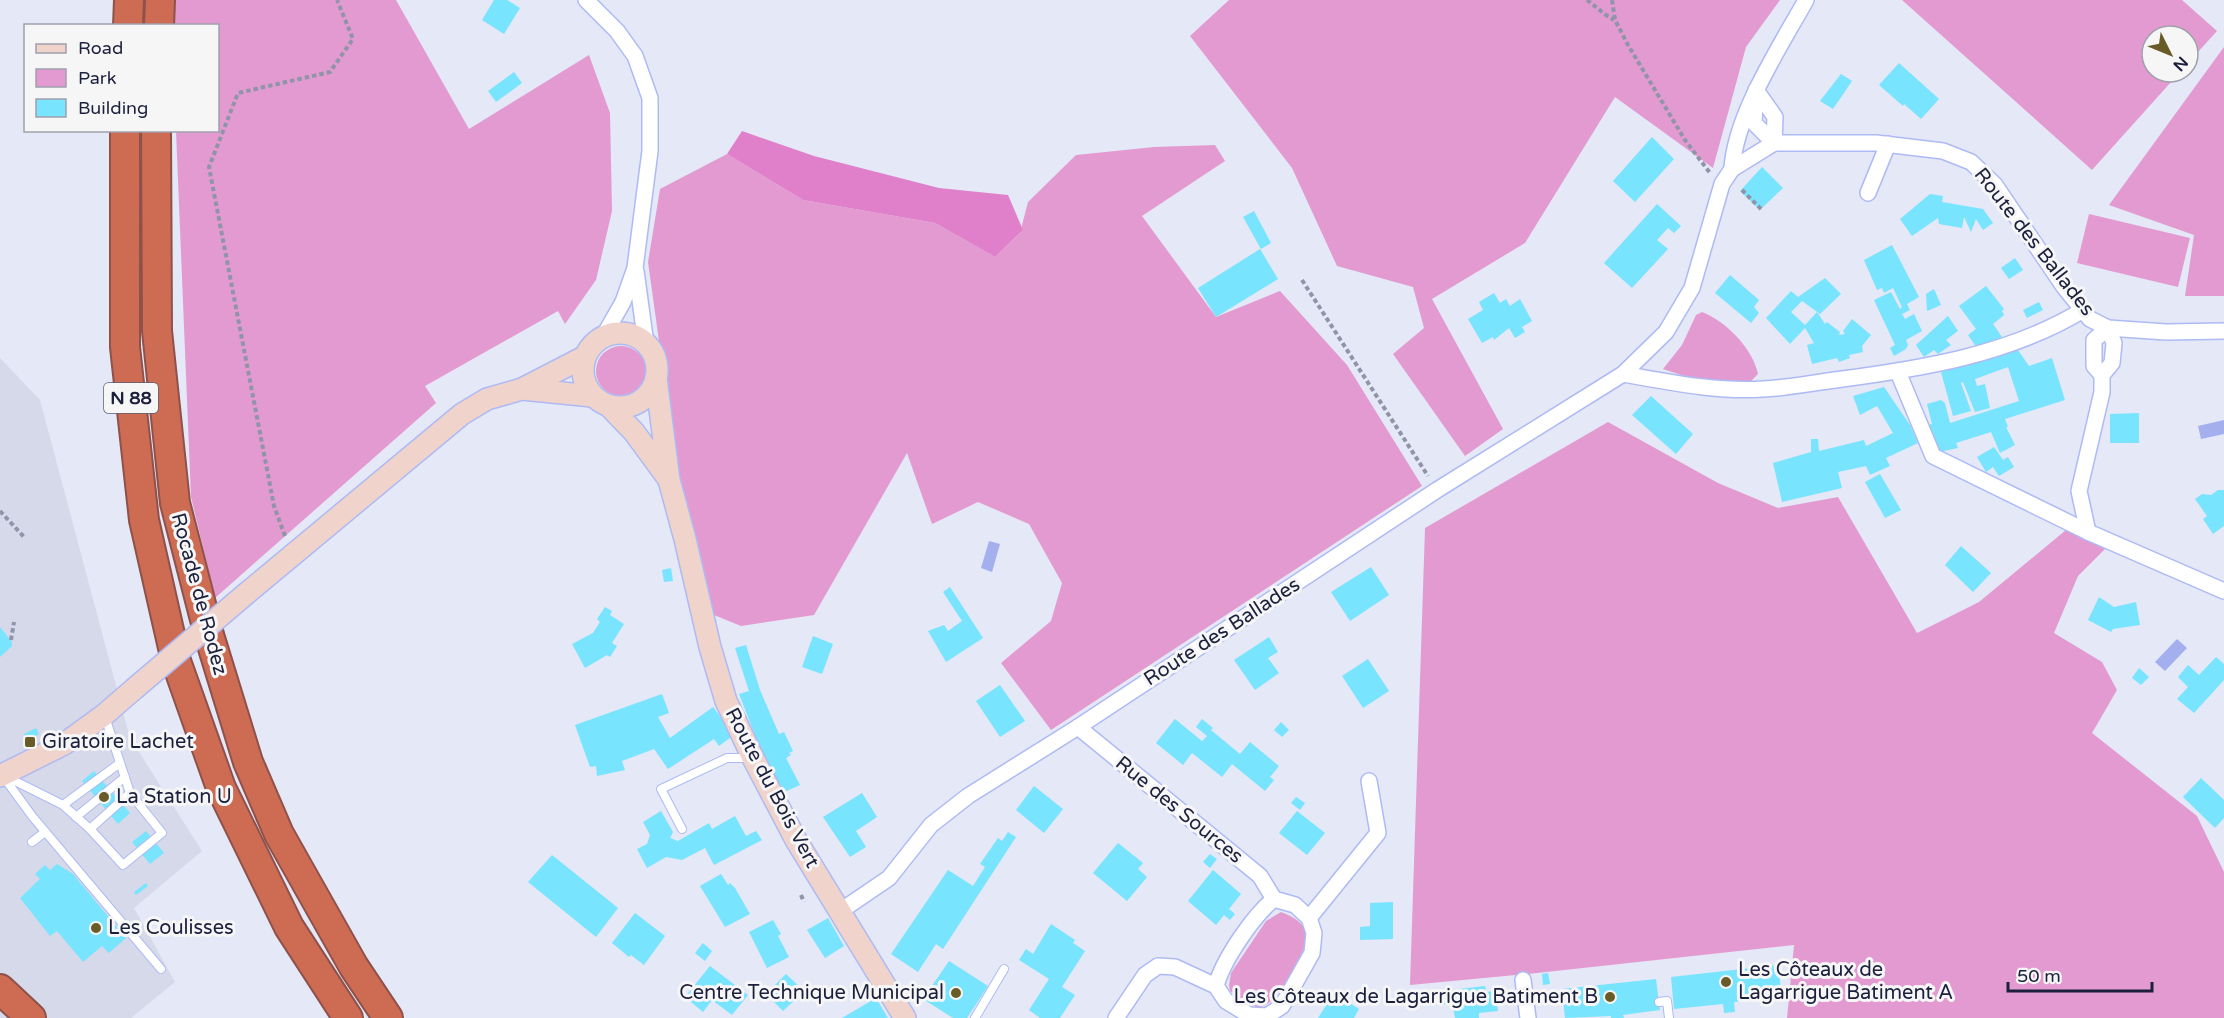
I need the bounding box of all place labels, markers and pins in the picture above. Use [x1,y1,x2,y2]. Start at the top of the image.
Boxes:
place label: Giratoire Lachet [42,730,194,754]
marker: Giratoire Lachet [23,735,37,749]
place label: La Station U [116,785,232,809]
marker: La Station U [97,790,111,804]
place label: Les Coulisses [108,916,234,940]
marker: Les Coulisses [89,921,103,935]
place label: Les Côteaux de Lagarrigue Batiment A [1738,958,1953,1005]
marker: Les Côteaux de Lagarrigue Batiment A [1719,975,1733,989]
place label: Centre Technique Municipal [679,981,944,1005]
place label: Les Côteaux de Lagarrigue Batiment B [1234,985,1598,1009]
marker: Centre Technique Municipal [949,986,963,1000]
marker: Les Côteaux de Lagarrigue Batiment B [1603,990,1617,1004]

